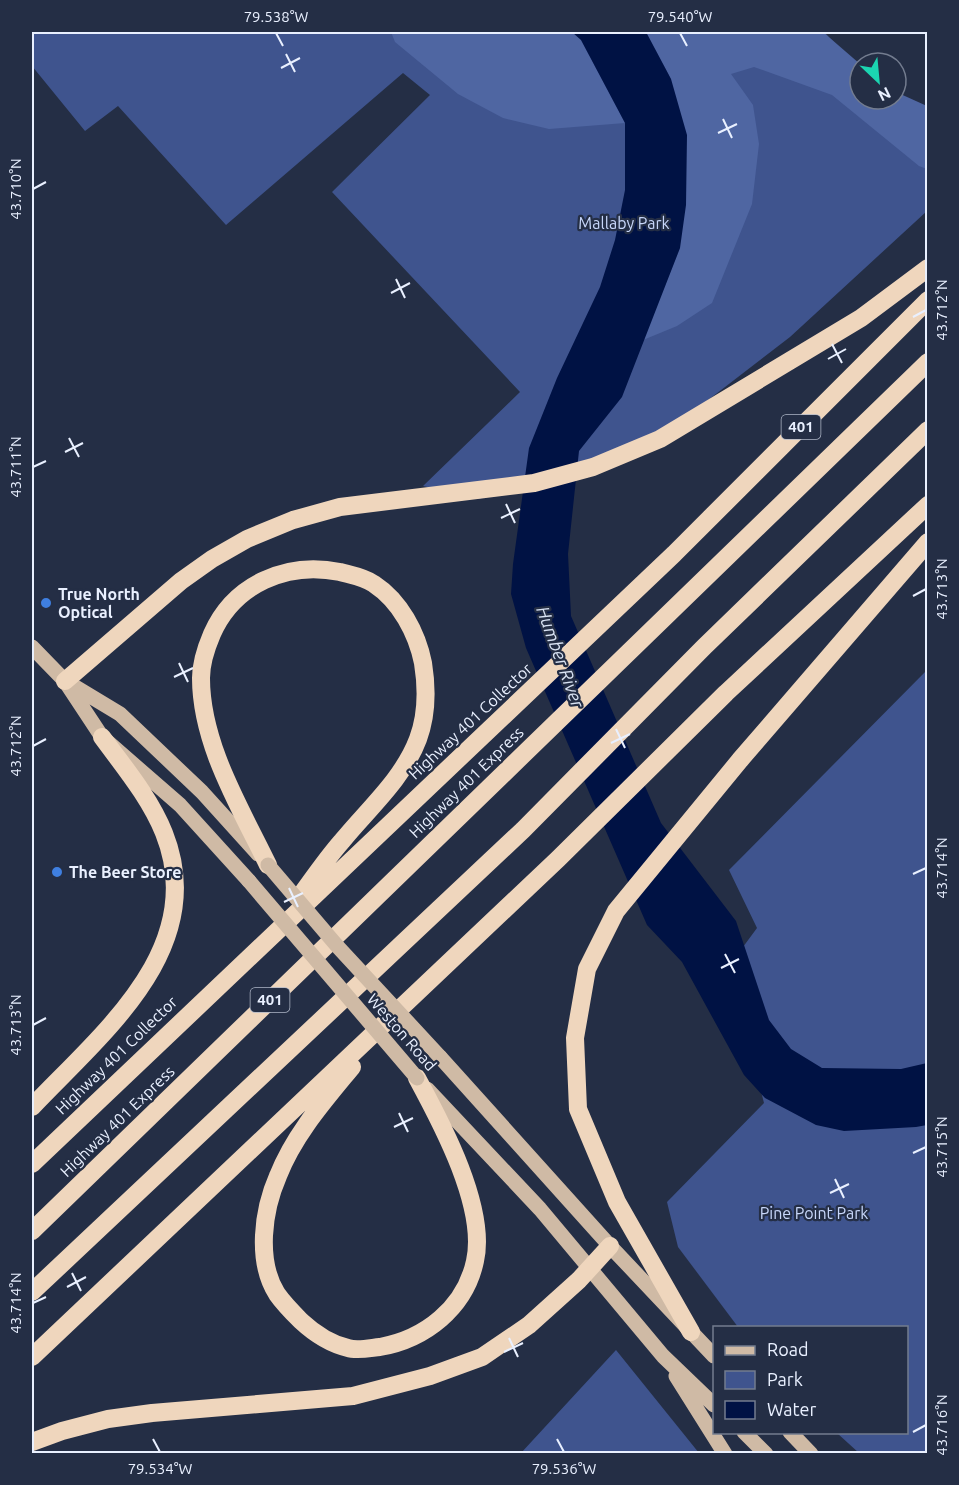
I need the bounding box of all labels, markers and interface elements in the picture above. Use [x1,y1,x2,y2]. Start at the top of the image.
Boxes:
text: 79.538°W [244,8,308,25]
text: 79.540°W [648,8,712,25]
north arrow [848,51,908,111]
text: N [875,84,894,105]
text: 43.710°N [7,158,24,220]
park label: Mallaby Park [578,214,670,232]
text: 43.712°N [933,279,950,341]
road number: 401 [782,415,820,439]
text: 43.711°N [7,436,24,498]
text: 43.713°N [933,558,950,620]
place label: True North Optical [58,585,140,621]
marker: True North Optical [39,596,53,610]
water label: Humber River [533,603,589,711]
street label: Highway 401 Collector [405,659,535,783]
text: 43.712°N [7,715,24,777]
street label: Highway 401 Express [405,723,527,841]
text: 43.714°N [933,837,950,899]
place label: The Beer Store [69,863,181,881]
marker: The Beer Store [50,865,64,879]
road number: 401 [250,988,290,1012]
street label: Weston Road [364,990,440,1074]
street label: Highway 401 Collector [52,992,180,1118]
text: 43.713°N [7,994,24,1056]
street label: Highway 401 Express [56,1062,178,1180]
text: 43.715°N [933,1116,950,1178]
park label: Pine Point Park [760,1204,868,1222]
text: 43.714°N [7,1272,24,1334]
legend [713,1326,908,1434]
text: Road [767,1339,809,1359]
text: Park [767,1369,803,1389]
text: 43.716°N [933,1394,950,1456]
text: Water [767,1399,817,1419]
text: 79.534°W [128,1460,192,1477]
text: 79.536°W [532,1460,596,1477]

